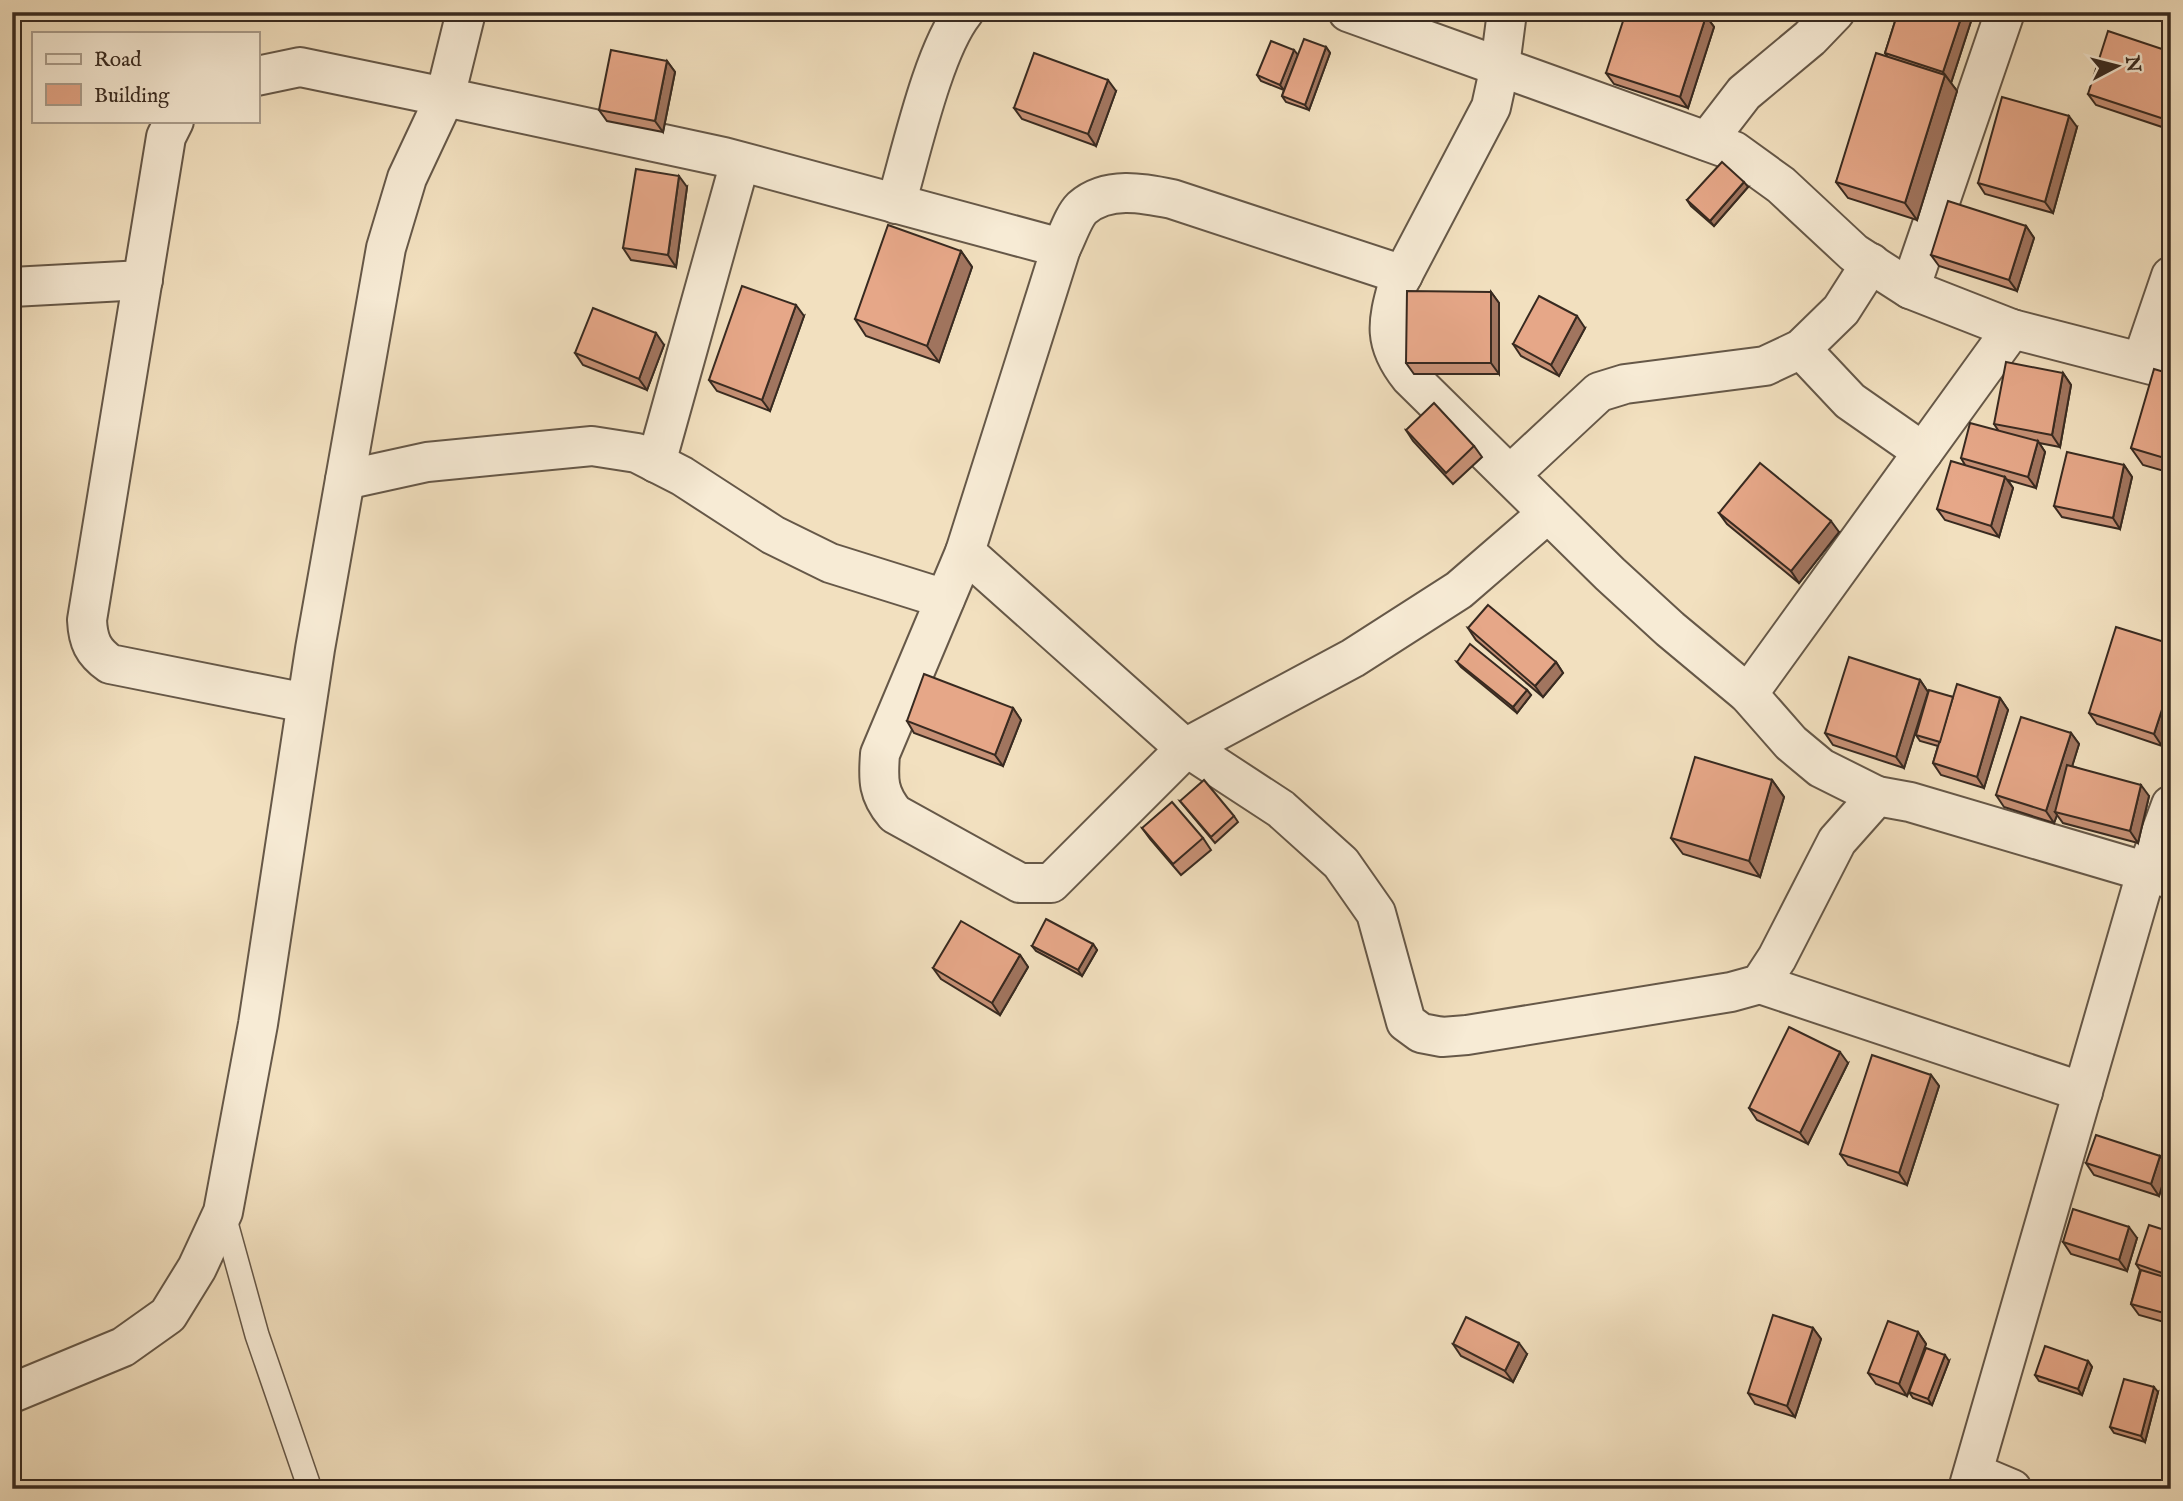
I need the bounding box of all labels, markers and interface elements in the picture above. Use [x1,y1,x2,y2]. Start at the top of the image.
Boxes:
legend [32,32,259,122]
north arrow [2082,32,2152,102]
text: Road [94,47,142,74]
text: N [2119,54,2145,74]
text: Building [94,83,170,110]

